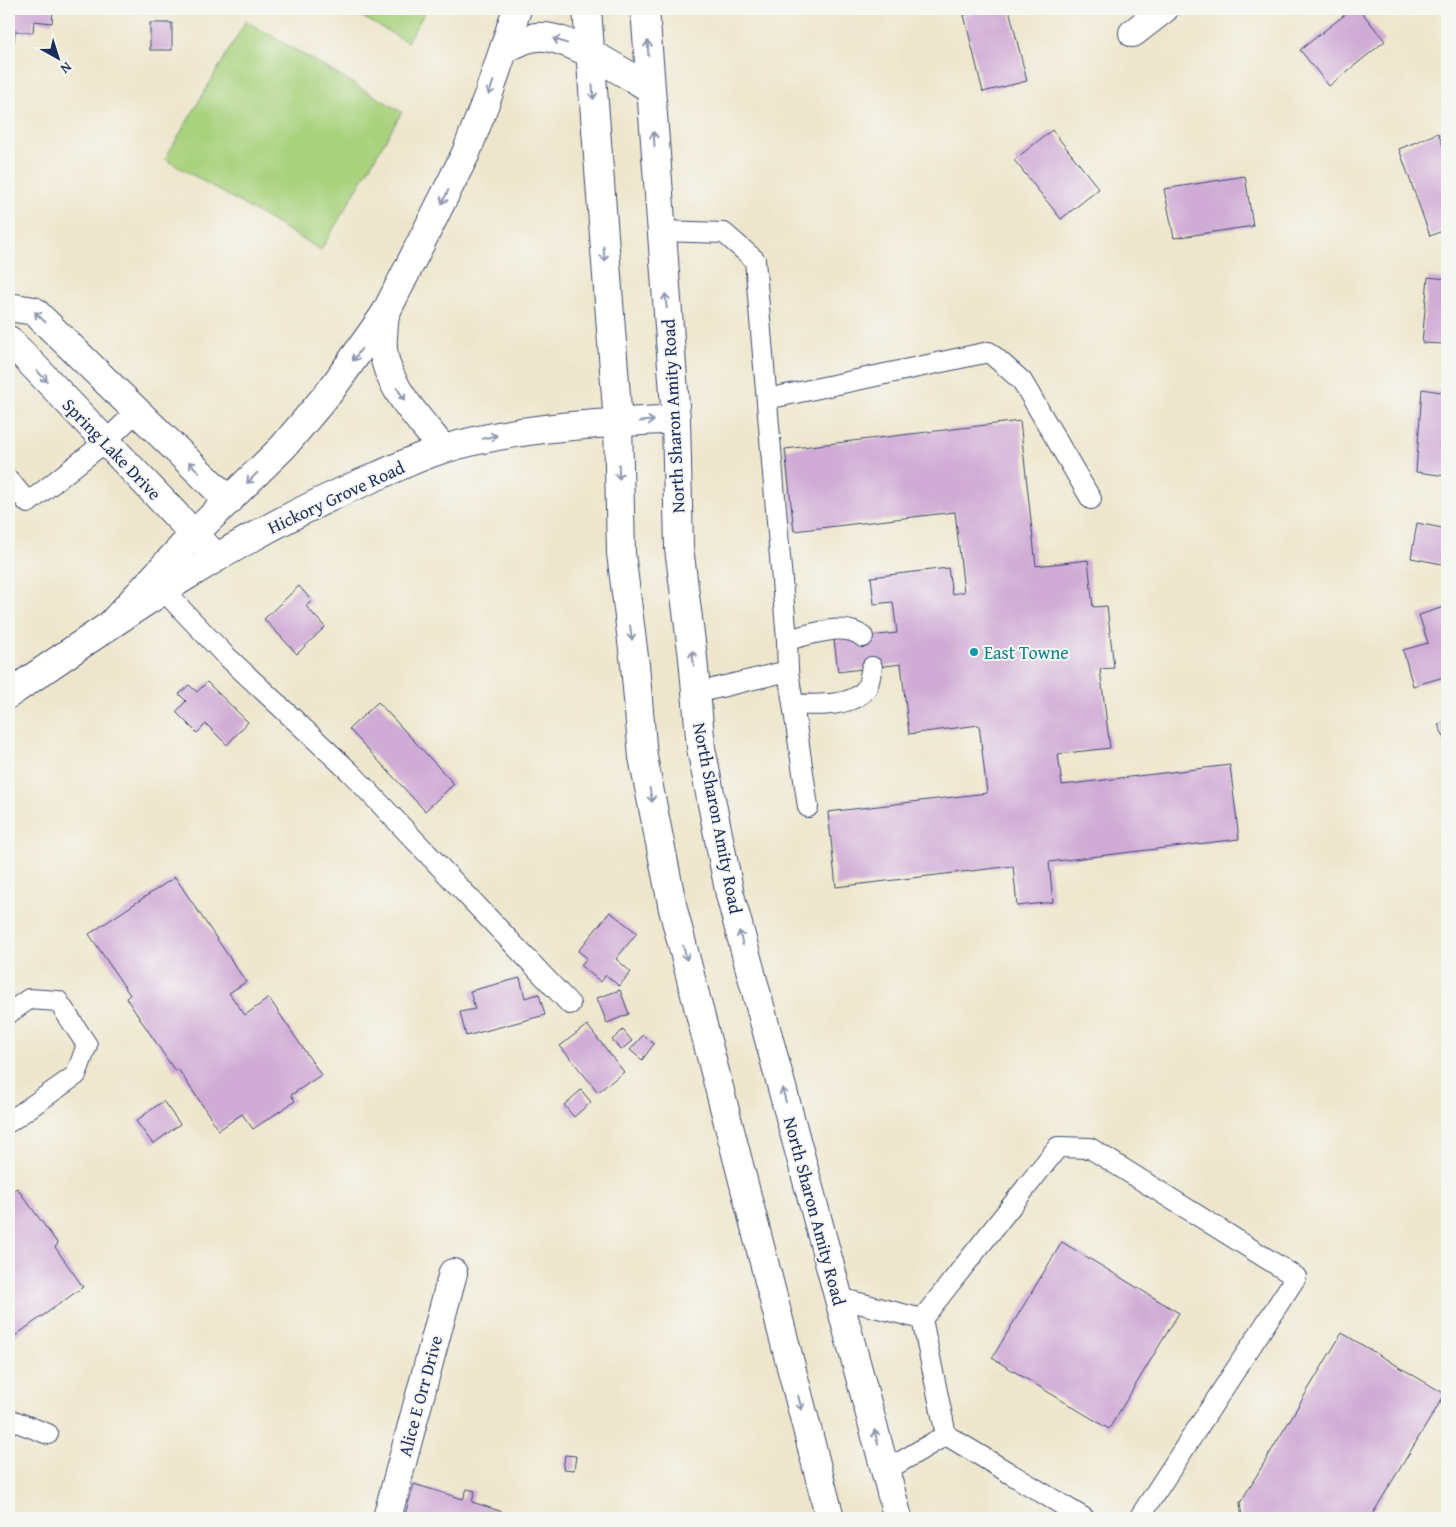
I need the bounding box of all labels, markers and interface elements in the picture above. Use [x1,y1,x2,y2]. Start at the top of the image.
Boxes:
north arrow [32,32,82,82]
one-way arrow [553,36,569,45]
one-way arrow [643,41,652,57]
text: N [56,57,76,79]
one-way arrow [486,80,495,96]
one-way arrow [589,84,598,100]
one-way arrow [649,131,658,147]
one-way arrow [440,189,449,204]
one-way arrow [600,246,609,262]
one-way arrow [662,293,671,309]
one-way arrow [34,311,47,323]
street label: North Sharon Amity Road [654,318,692,514]
one-way arrow [352,347,362,361]
one-way arrow [36,369,48,382]
one-way arrow [396,386,406,400]
street label: Spring Lake Drive [56,392,168,506]
one-way arrow [639,417,655,426]
one-way arrow [482,432,498,441]
street label: Hickory Grove Road [263,453,409,541]
one-way arrow [188,461,200,473]
one-way arrow [614,463,624,479]
one-way arrow [246,472,258,484]
one-way arrow [627,625,637,641]
place label: East Towne [984,639,1069,666]
marker: East Towne [968,646,980,658]
one-way arrow [688,650,698,666]
street label: North Sharon Amity Road [686,720,750,916]
one-way arrow [646,786,656,802]
one-way arrow [736,930,746,946]
one-way arrow [680,945,690,961]
one-way arrow [778,1087,788,1103]
street label: North Sharon Amity Road [777,1114,853,1309]
street label: Alice E Orr Drive [391,1332,449,1460]
one-way arrow [796,1394,805,1410]
one-way arrow [871,1430,881,1446]

